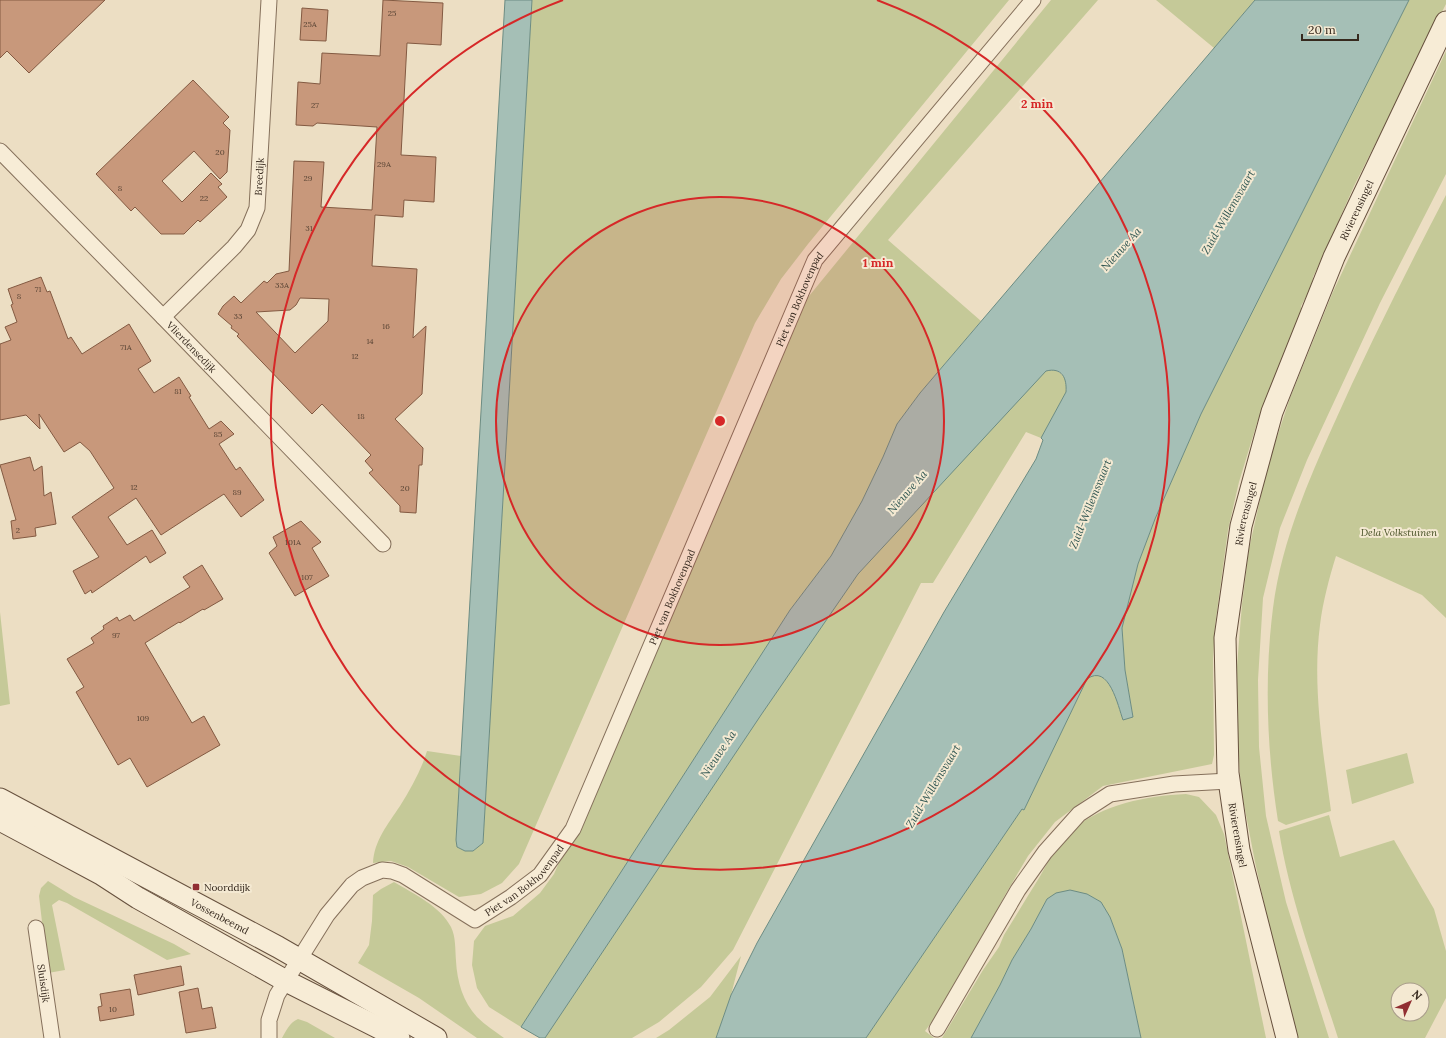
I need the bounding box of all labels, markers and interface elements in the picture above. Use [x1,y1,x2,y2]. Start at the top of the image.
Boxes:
house number: 25 [388,8,396,18]
scale bar [1302,16,1358,42]
house number: 25A [303,19,318,29]
text: 20 m [1308,22,1336,37]
text: 2 min [1021,96,1053,111]
house number: 27 [311,100,319,110]
house number: 20 [215,147,225,157]
street label: Breedijk [252,157,267,196]
house number: 29A [377,159,392,169]
water label: Zuid-Willemsvaart [1198,167,1258,257]
house number: 29 [304,173,313,183]
street label: Rivierensingel [1337,178,1377,243]
house number: 8 [118,183,123,193]
house number: 22 [200,193,208,203]
house number: 31 [305,223,313,233]
water label: Nieuwe Aa [1098,224,1145,274]
street label: Piet van Bokhovenpad [773,249,826,349]
text: 1 min [863,255,894,270]
house number: 33A [275,280,290,290]
house number: 71 [35,284,41,294]
house number: 8 [17,291,22,301]
house number: 33 [234,311,243,321]
street label: Vlierdensedijk [163,318,220,376]
house number: 16 [382,321,390,331]
house number: 14 [366,336,374,346]
house number: 71A [120,342,133,352]
house number: 12 [351,351,359,361]
house number: 81 [174,386,182,396]
house number: 18 [357,411,365,421]
centre of rings [713,414,727,428]
house number: 85 [214,429,222,439]
water label: Zuid-Willemsvaart [1066,457,1114,551]
water label: Nieuwe Aa [884,466,930,517]
street label: Rivierensingel [1232,480,1260,546]
house number: 12 [130,482,138,492]
house number: 20 [400,483,410,493]
house number: 89 [232,487,242,497]
house number: 2 [16,525,20,535]
park label: Dela Volkstuinen [1361,526,1438,539]
house number: 101A [285,537,302,547]
street label: Piet van Bokhovenpad [646,547,698,647]
house number: 107 [301,572,313,582]
house number: 97 [112,630,120,640]
house number: 109 [137,713,150,723]
water label: Nieuwe Aa [697,727,739,780]
water label: Zuid-Willemsvaart [903,742,963,830]
street label: Rivierensingel [1225,802,1250,869]
street label: Piet van Bokhovenpad [482,842,567,919]
place label: Noorddijk [204,881,251,894]
marker: Noorddijk [191,882,201,892]
street label: Vossenbeemd [187,895,251,937]
street label: Sluisdijk [34,963,53,1004]
north arrow [1390,982,1430,1022]
text: N [1409,987,1425,1003]
house number: 10 [109,1004,117,1014]

